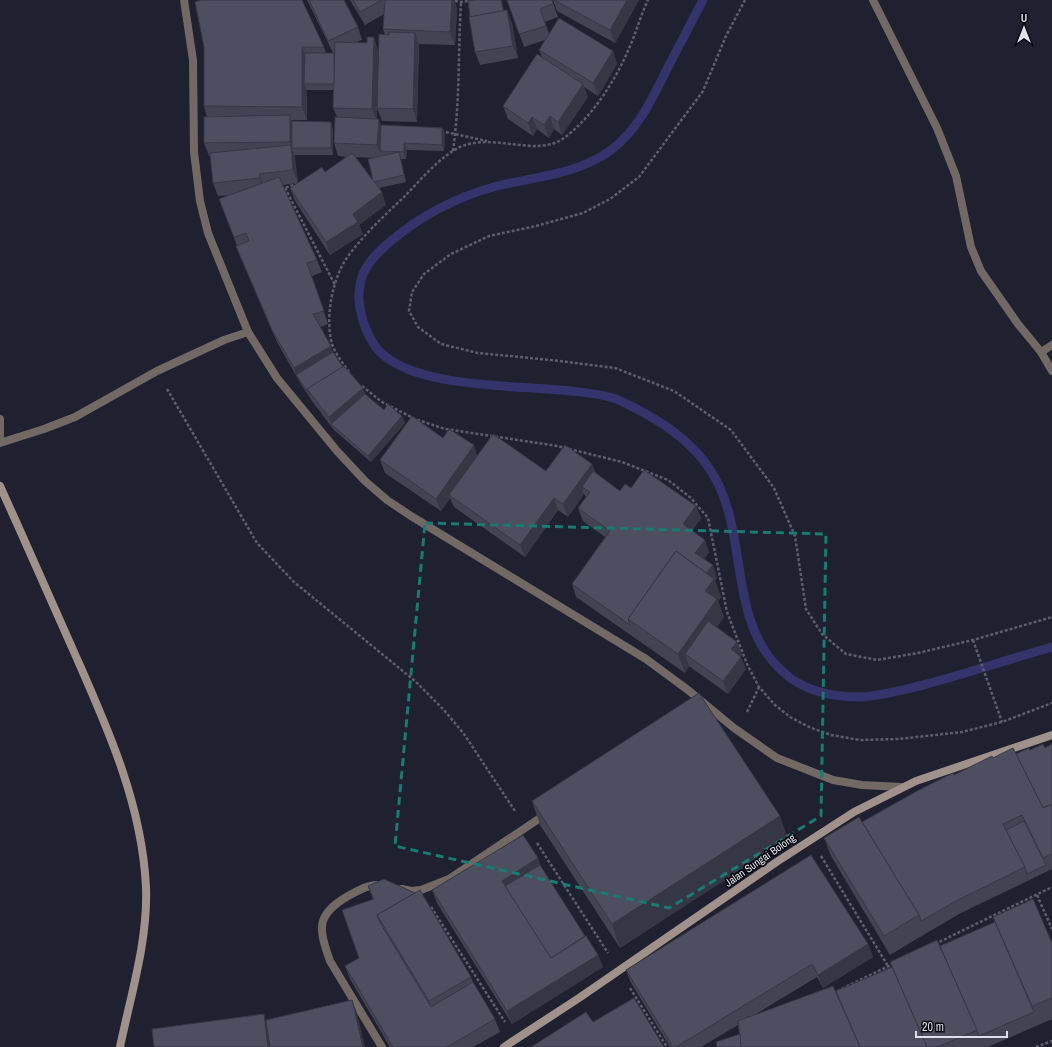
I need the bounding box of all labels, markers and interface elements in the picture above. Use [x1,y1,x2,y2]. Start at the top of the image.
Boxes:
north arrow [1004,8,1044,48]
text: U [1021,11,1027,25]
street label: Jalan Sungai Bolong [722,830,798,890]
scale bar [916,1013,1007,1039]
text: 20 m [922,1019,944,1035]

